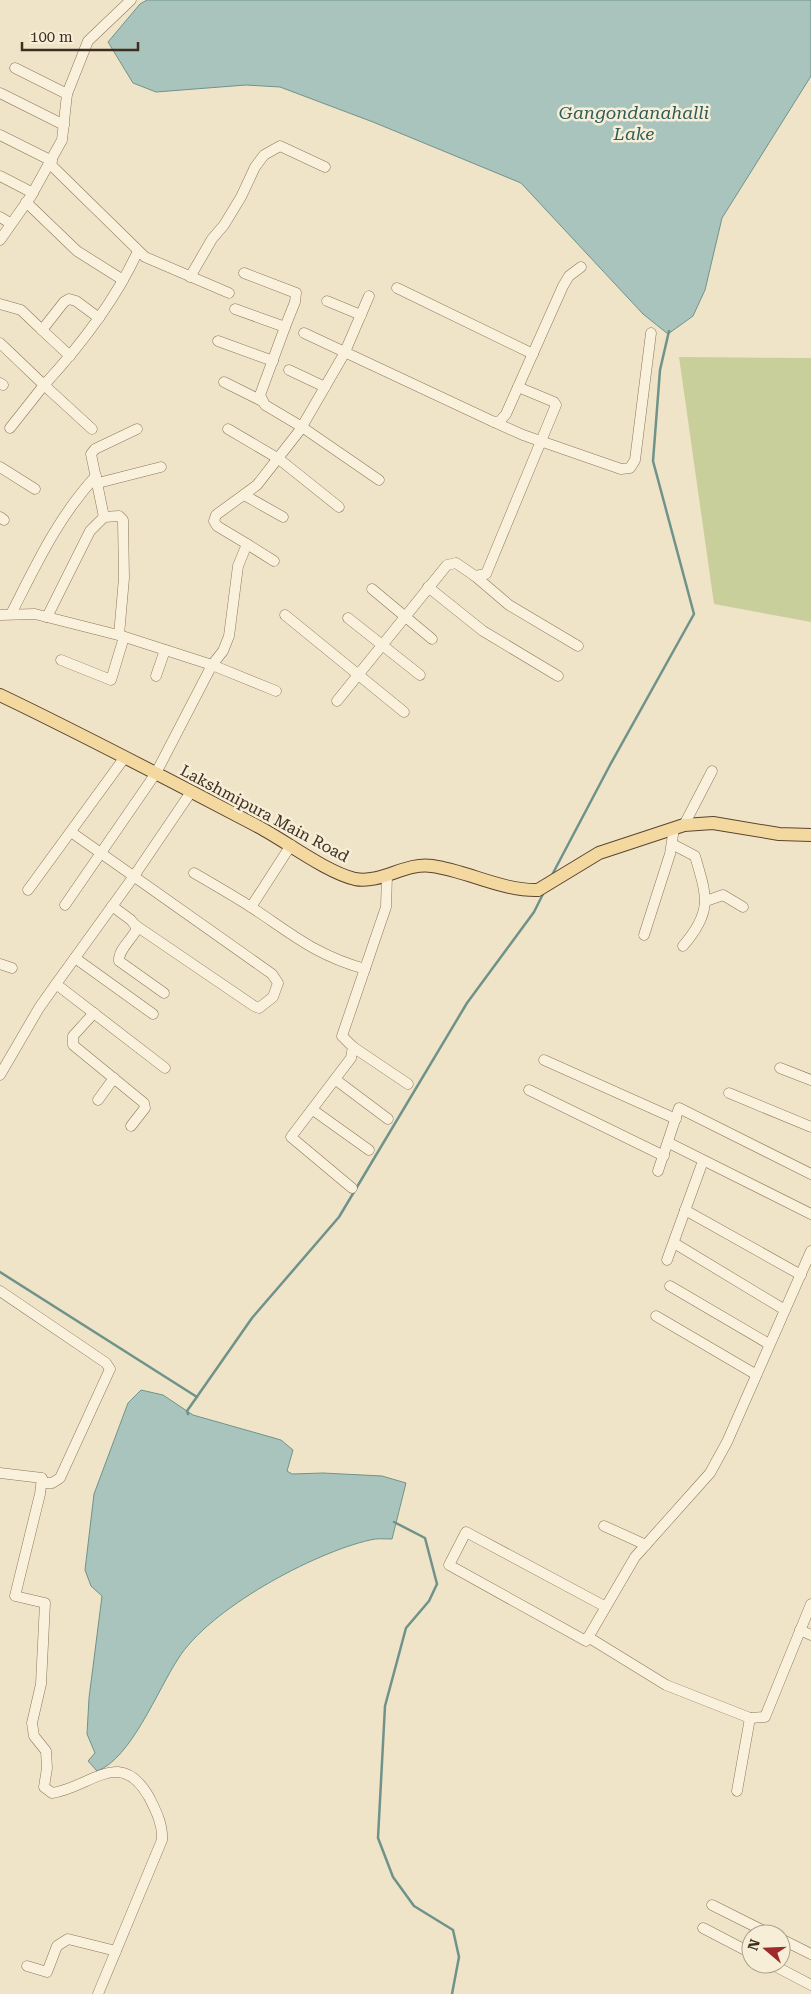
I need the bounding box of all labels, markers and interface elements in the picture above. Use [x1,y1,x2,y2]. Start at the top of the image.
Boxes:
scale bar [22,20,139,52]
text: 100 m [30,28,73,46]
water label: Gangondanahalli Lake [559,102,710,144]
street label: Lakshmipura Main Road [177,761,352,866]
north arrow [741,1924,791,1974]
text: N [744,1937,763,1952]

